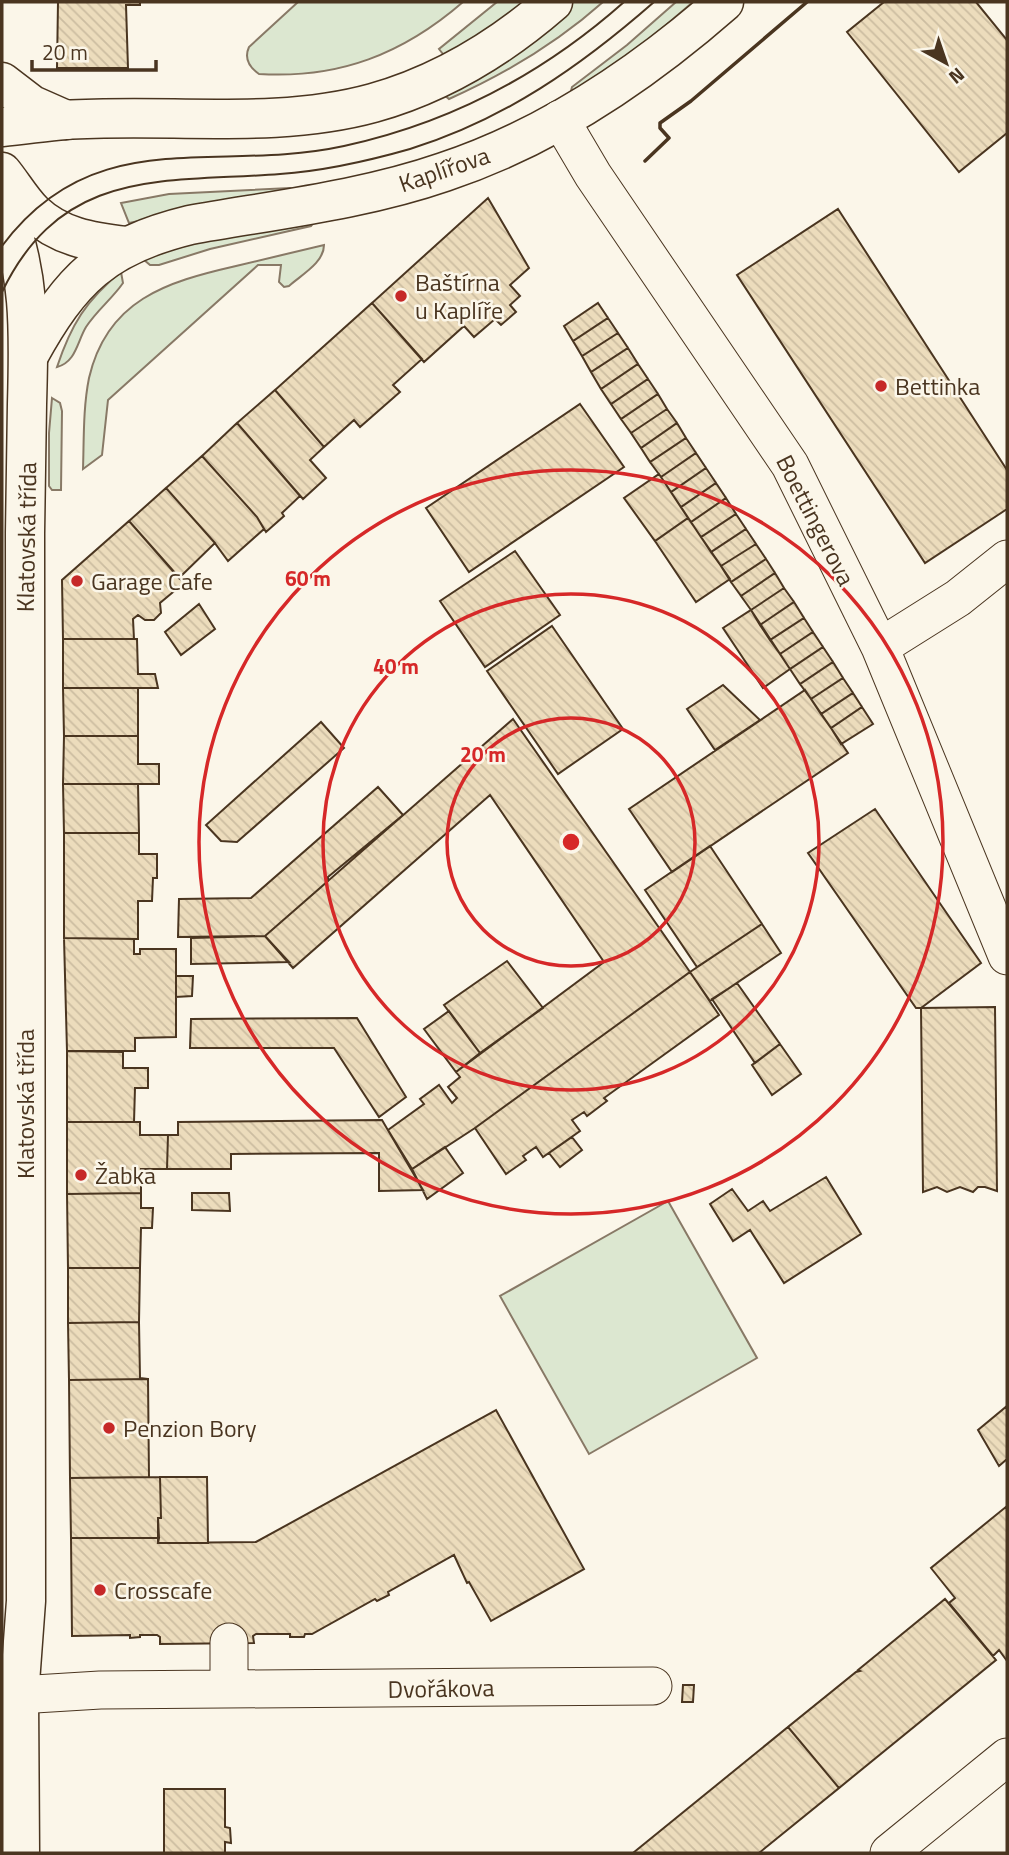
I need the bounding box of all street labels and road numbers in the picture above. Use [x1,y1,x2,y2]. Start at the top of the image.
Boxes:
street label: Kaplířova [394,137,494,201]
street label: Boettingerova [768,448,864,592]
street label: Klatovská třída [7,462,45,612]
street label: Klatovská třída [7,1029,43,1179]
street label: Dvořákova [387,1669,495,1707]

